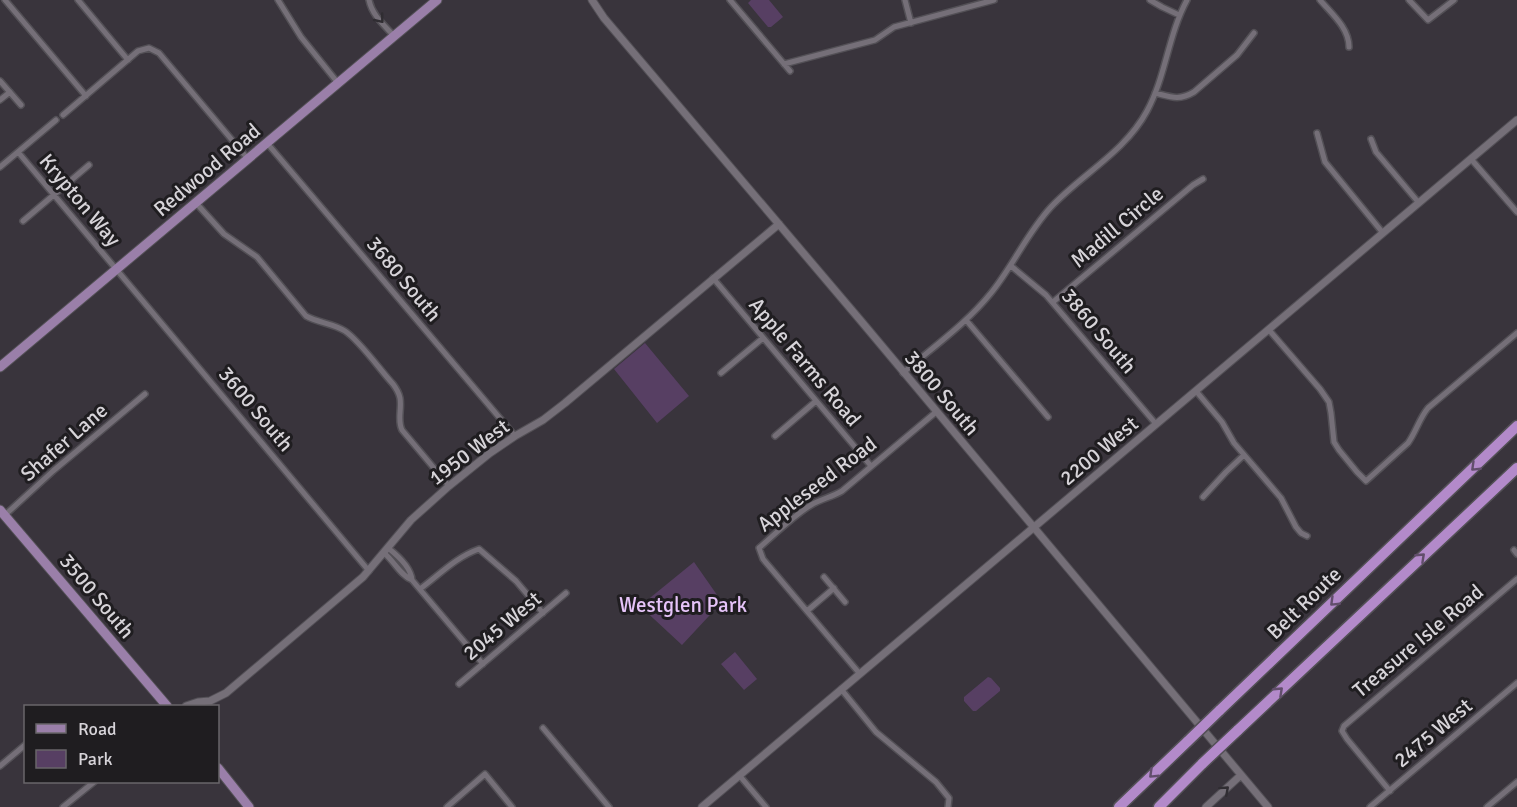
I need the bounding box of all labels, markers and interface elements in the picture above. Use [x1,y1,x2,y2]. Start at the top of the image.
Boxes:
one-way arrow [372,12,383,23]
street label: Redwood Road [148,118,266,222]
street label: Krypton Way [34,148,126,252]
street label: Madill Circle [1065,181,1169,273]
street label: 3680 South [361,231,447,327]
street label: 3860 South [1056,283,1142,379]
street label: Apple Farms Road [744,292,866,432]
street label: 3800 South [899,345,985,441]
street label: 3600 South [213,361,299,457]
street label: Shafer Lane [15,397,113,487]
street label: 2200 West [1055,411,1143,491]
street label: 1950 West [424,413,514,491]
street label: Appleseed Road [752,431,882,537]
one-way arrow [1471,460,1481,471]
street label: 3500 South [54,548,140,644]
one-way arrow [1414,554,1425,565]
street label: Belt Route [1261,561,1347,645]
street label: Treasure Isle Road [1347,579,1489,703]
street label: 2045 West [458,586,546,666]
park label: Westglen Park [619,592,747,618]
one-way arrow [1330,594,1341,605]
one-way arrow [1273,687,1283,698]
street label: 2475 West [1389,693,1477,773]
legend [24,705,219,783]
text: Road [78,718,117,740]
text: Park [78,748,113,770]
one-way arrow [1149,767,1160,778]
one-way arrow [1218,786,1229,797]

